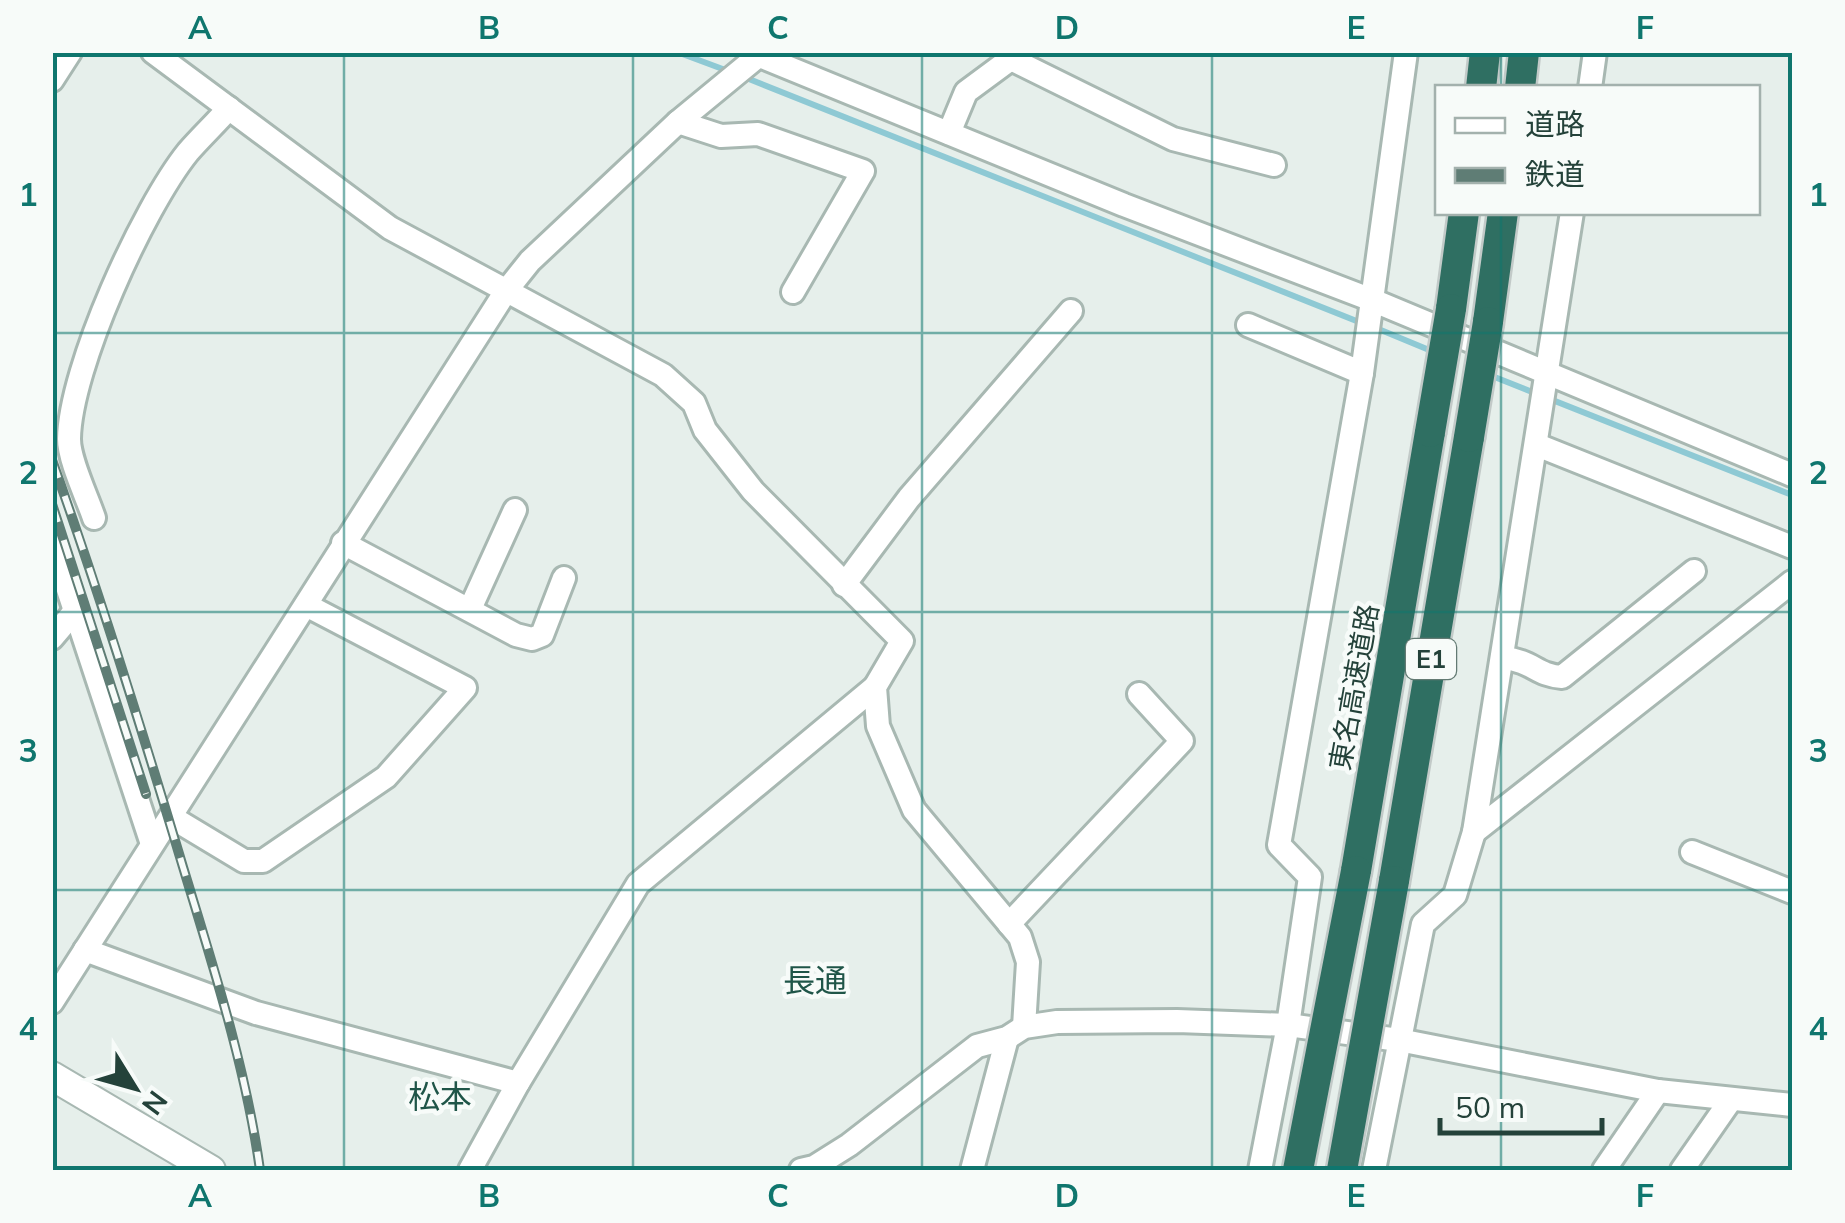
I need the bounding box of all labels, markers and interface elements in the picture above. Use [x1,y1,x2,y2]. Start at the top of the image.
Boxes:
text: A [188,7,212,47]
text: B [478,7,500,47]
text: C [767,7,789,47]
text: D [1055,7,1079,47]
text: E [1346,7,1366,47]
text: F [1636,7,1654,47]
legend [1435,85,1760,215]
text: 道路 [1525,105,1585,143]
text: 鉄道 [1525,155,1585,193]
text: 1 [18,174,38,214]
text: 1 [1808,174,1828,214]
text: 2 [18,452,38,492]
text: 2 [1808,452,1828,492]
street label: 東名高速道路 [1322,601,1385,773]
road number: E1 [1406,639,1456,679]
text: 3 [18,730,38,770]
text: 3 [1808,730,1828,770]
district label: 長通 [783,960,847,1000]
text: 4 [18,1008,38,1048]
text: 4 [1808,1008,1828,1048]
north arrow [85,1038,185,1138]
scale bar [1440,1073,1602,1135]
district label: 松本 [408,1076,472,1116]
text: N [135,1084,176,1122]
text: 50 m [1455,1088,1525,1126]
text: A [188,1175,212,1215]
text: B [478,1175,500,1215]
text: C [767,1175,789,1215]
text: D [1055,1175,1079,1215]
text: E [1346,1175,1366,1215]
text: F [1636,1175,1654,1215]

